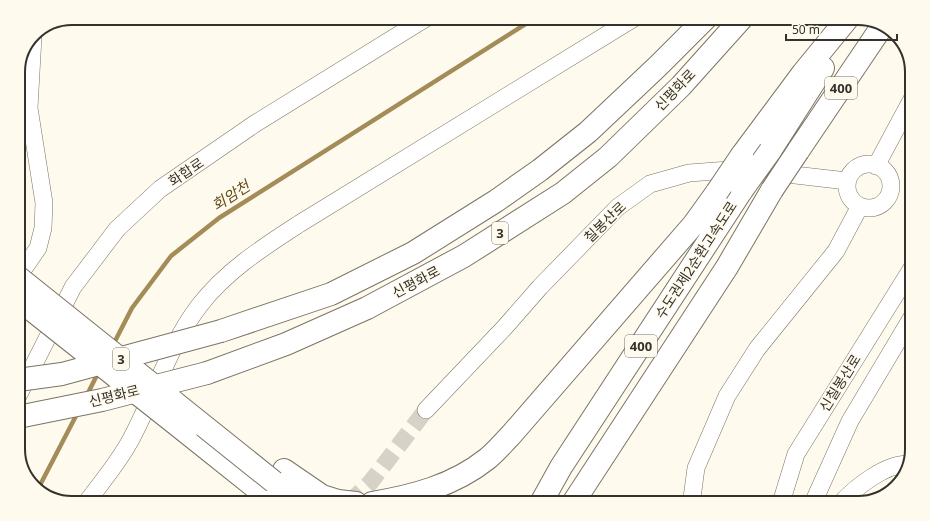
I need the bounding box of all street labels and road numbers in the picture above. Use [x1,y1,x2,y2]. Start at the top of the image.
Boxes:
street label: 신평화로 [650,64,699,115]
road number: 400 [825,77,857,99]
street label: 화합로 [164,153,207,190]
street label: 칠봉산로 [580,197,630,246]
street label: 수도권제2순환고속도로 [650,197,741,322]
road number: 3 [492,222,508,244]
street label: 신평화로 [389,261,443,302]
road number: 400 [625,335,657,357]
road number: 3 [113,348,129,370]
street label: 신칠봉산로 [814,350,865,415]
street label: 신평화로 [87,380,141,411]

